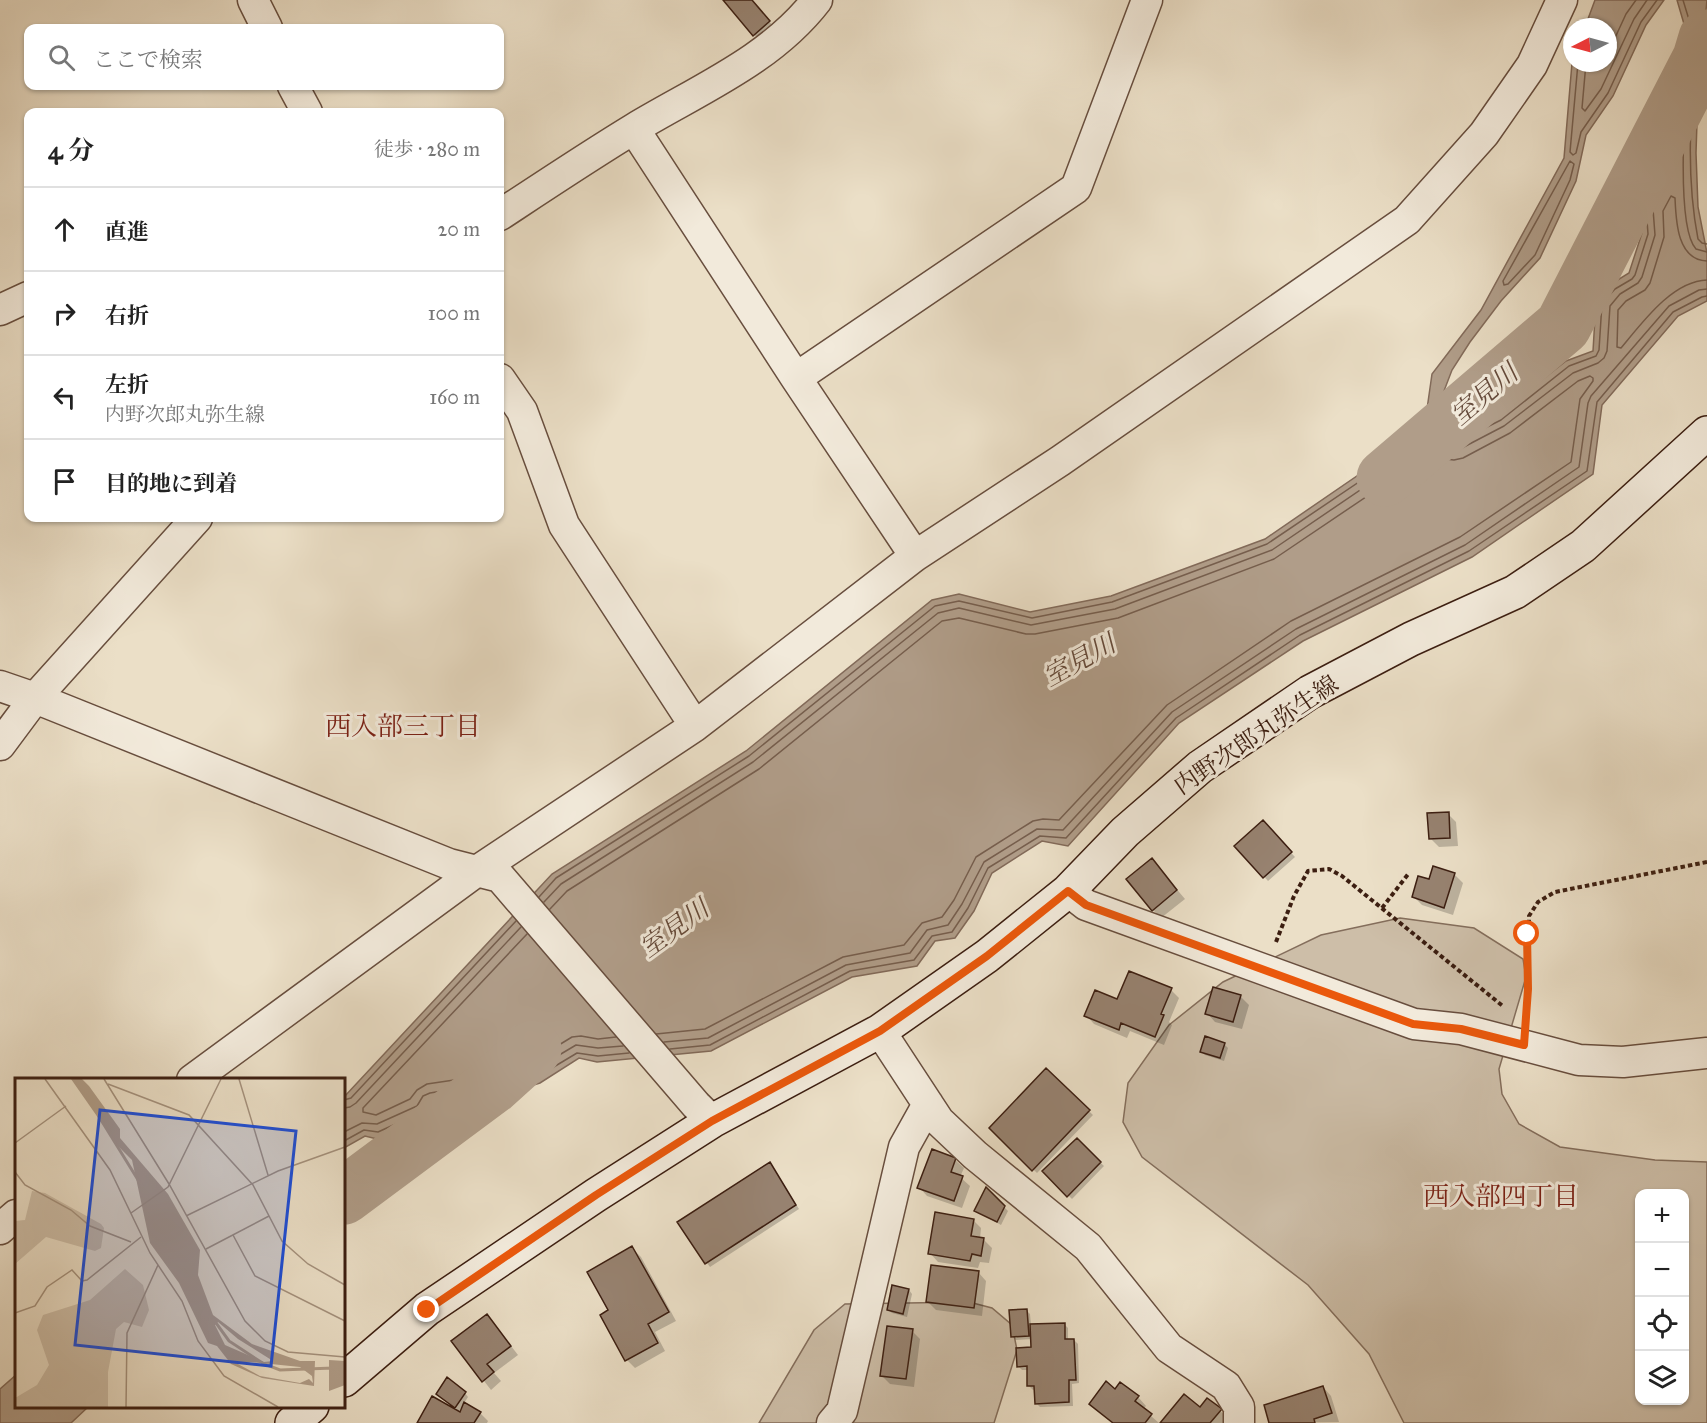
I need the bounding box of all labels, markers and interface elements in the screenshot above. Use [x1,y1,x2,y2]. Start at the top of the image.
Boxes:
north arrow [1563,18,1617,72]
search box [24,24,504,90]
icon: search [45,41,78,74]
text: ここで検索 [93,46,203,73]
text: 4 分 [48,134,94,166]
text: 徒歩 · 280 m [374,137,480,161]
icon: ahead [48,213,81,246]
text: 20 m [437,217,480,241]
text: 直進 [105,218,149,245]
icon: right [48,297,81,330]
text: 100 m [428,301,480,325]
text: 右折 [105,302,149,329]
water label: 室見川 [1444,355,1526,431]
text: 左折 [105,371,149,398]
icon: left [48,381,81,414]
text: 160 m [429,385,480,409]
text: 内野次郎丸弥生線 [105,402,265,426]
icon: arrive [48,465,81,498]
text: 目的地に到着 [105,470,237,497]
water label: 室見川 [1037,626,1123,693]
street label: 内野次郎丸弥生線 [1168,669,1344,801]
district label: 西入部三丁目 [325,710,481,742]
water label: 室見川 [633,890,717,964]
route start [1513,920,1539,946]
inset map [15,1078,345,1408]
district label: 西入部四丁目 [1423,1180,1579,1212]
map controls [1635,1189,1689,1405]
button: + [1635,1189,1689,1243]
button: − [1635,1243,1689,1297]
route end [413,1296,439,1322]
button: locate [1635,1297,1689,1351]
button: layers [1635,1351,1689,1405]

